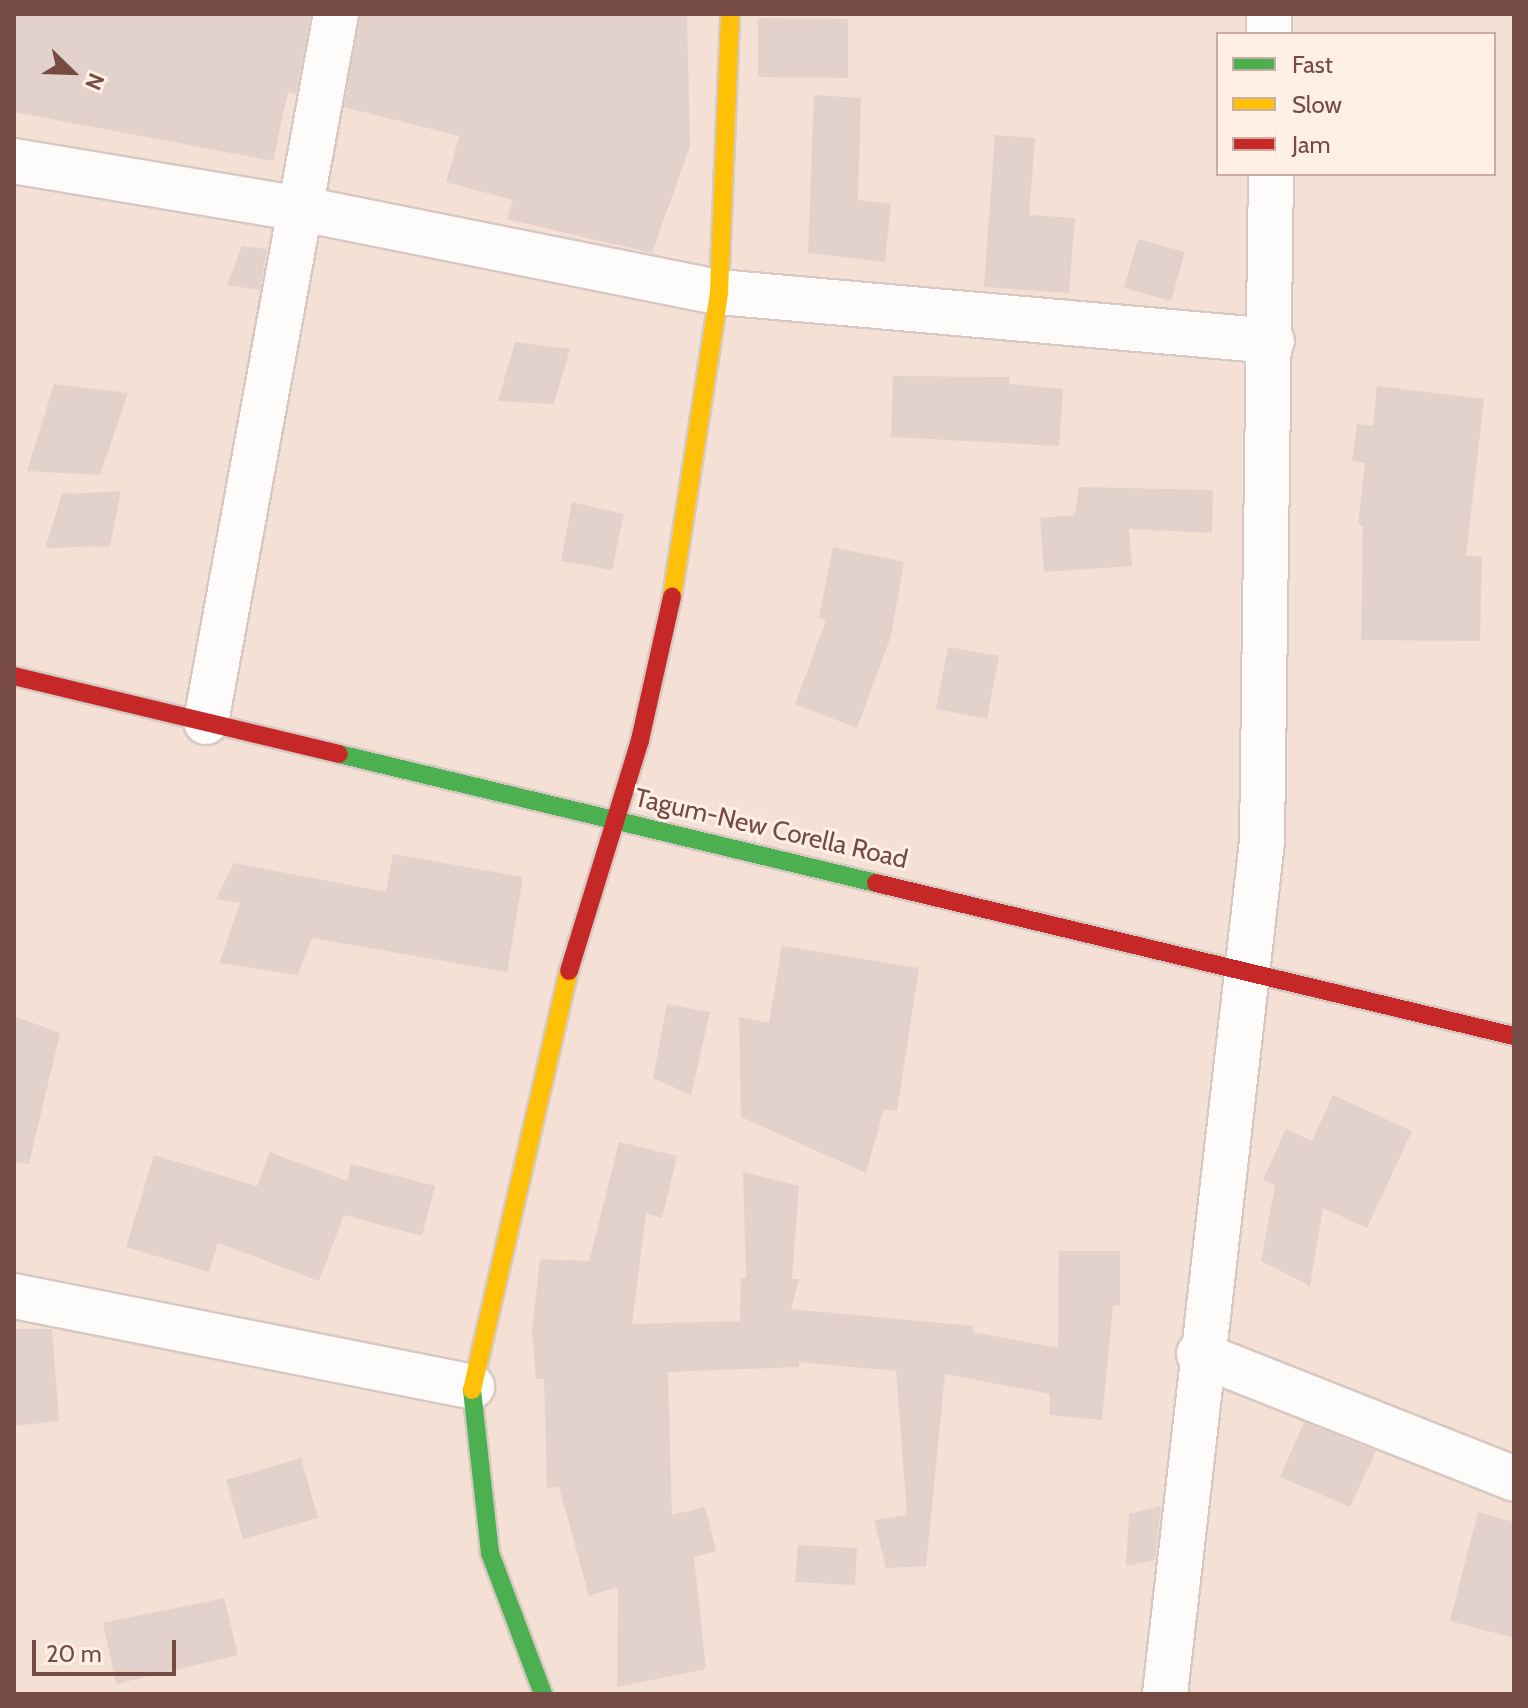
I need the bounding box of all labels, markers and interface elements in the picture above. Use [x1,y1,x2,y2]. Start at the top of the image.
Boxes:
north arrow [32,32,112,112]
legend [1216,32,1496,176]
text: Fast [1292,50,1333,79]
text: N [79,69,110,94]
text: Slow [1292,90,1342,119]
text: Jam [1292,130,1330,159]
street label: Tagum-New Corella Road [631,782,911,876]
scale bar [36,1624,180,1674]
text: 20 m [46,1639,102,1668]

